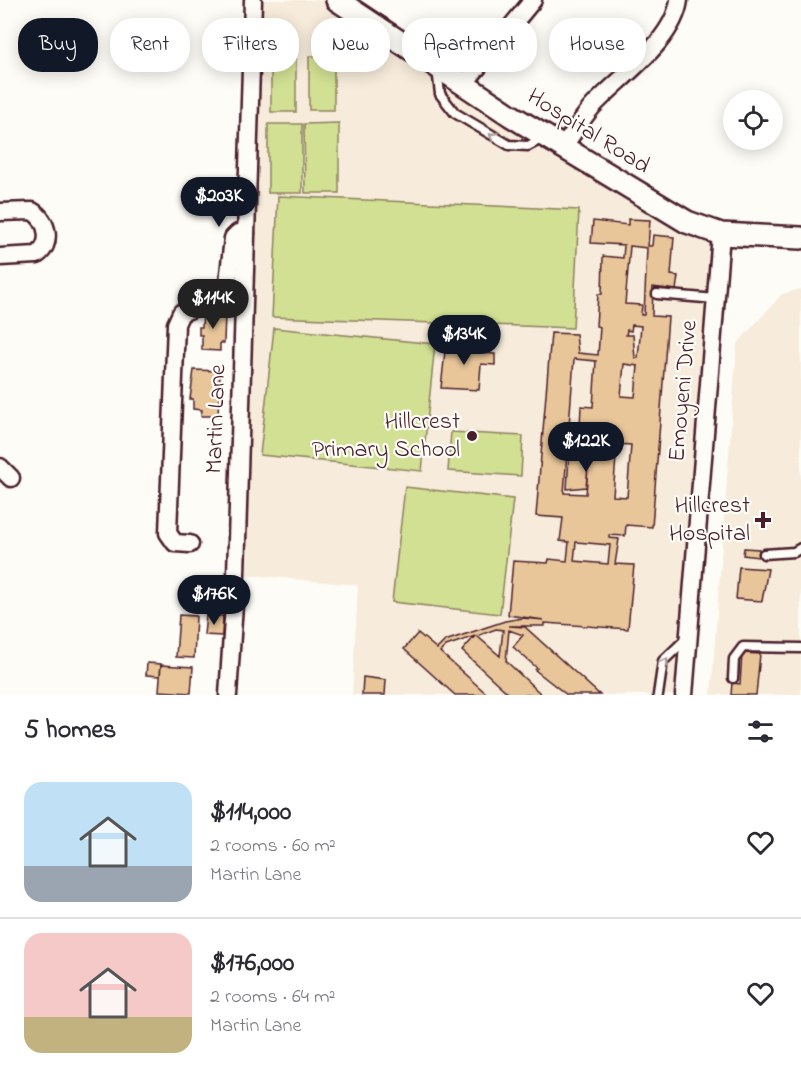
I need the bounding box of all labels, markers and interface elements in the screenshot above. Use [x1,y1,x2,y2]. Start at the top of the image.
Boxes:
chip: Buy [18,18,98,72]
chip: Rent [110,18,190,72]
chip: Filters [202,18,299,72]
chip: New [311,18,390,72]
chip: Apartment [402,18,537,72]
chip: House [549,18,646,72]
street label: Hospital Road [520,80,657,184]
map controls [723,90,783,150]
button: locate [723,90,783,150]
one-way arrow [489,132,499,143]
pin: $203K [177,177,261,228]
text: $203K [195,182,243,211]
pin: $114K [171,279,255,330]
text: $114K [192,284,234,313]
pin: $134K [422,315,506,366]
street label: Emoyeni Drive [660,318,709,463]
text: $134K [442,320,486,349]
street label: Martin Lane [198,363,236,474]
place label: Hillcrest Primary School [312,405,460,469]
pin: $122K [544,422,628,473]
text: $122K [562,427,610,456]
marker: Hillcrest Primary School [465,429,479,443]
place label: Hillcrest Hospital [669,489,750,552]
marker: Hillcrest Hospital [754,511,772,529]
pin: $176K [172,575,256,626]
text: $176K [191,580,237,609]
one-way arrow [658,658,669,668]
text: 5 homes [24,712,116,750]
icon: filters [744,715,777,748]
text: $114,000 [210,794,291,832]
icon: home [72,806,144,878]
icon: heart [744,826,777,859]
text: 2 rooms · 60 m² [210,832,336,861]
text: Martin Lane [210,861,301,890]
text: $176,000 [210,945,294,983]
icon: home [72,957,144,1029]
icon: heart [744,977,777,1010]
text: 2 rooms · 64 m² [210,983,335,1012]
text: Martin Lane [210,1012,301,1041]

